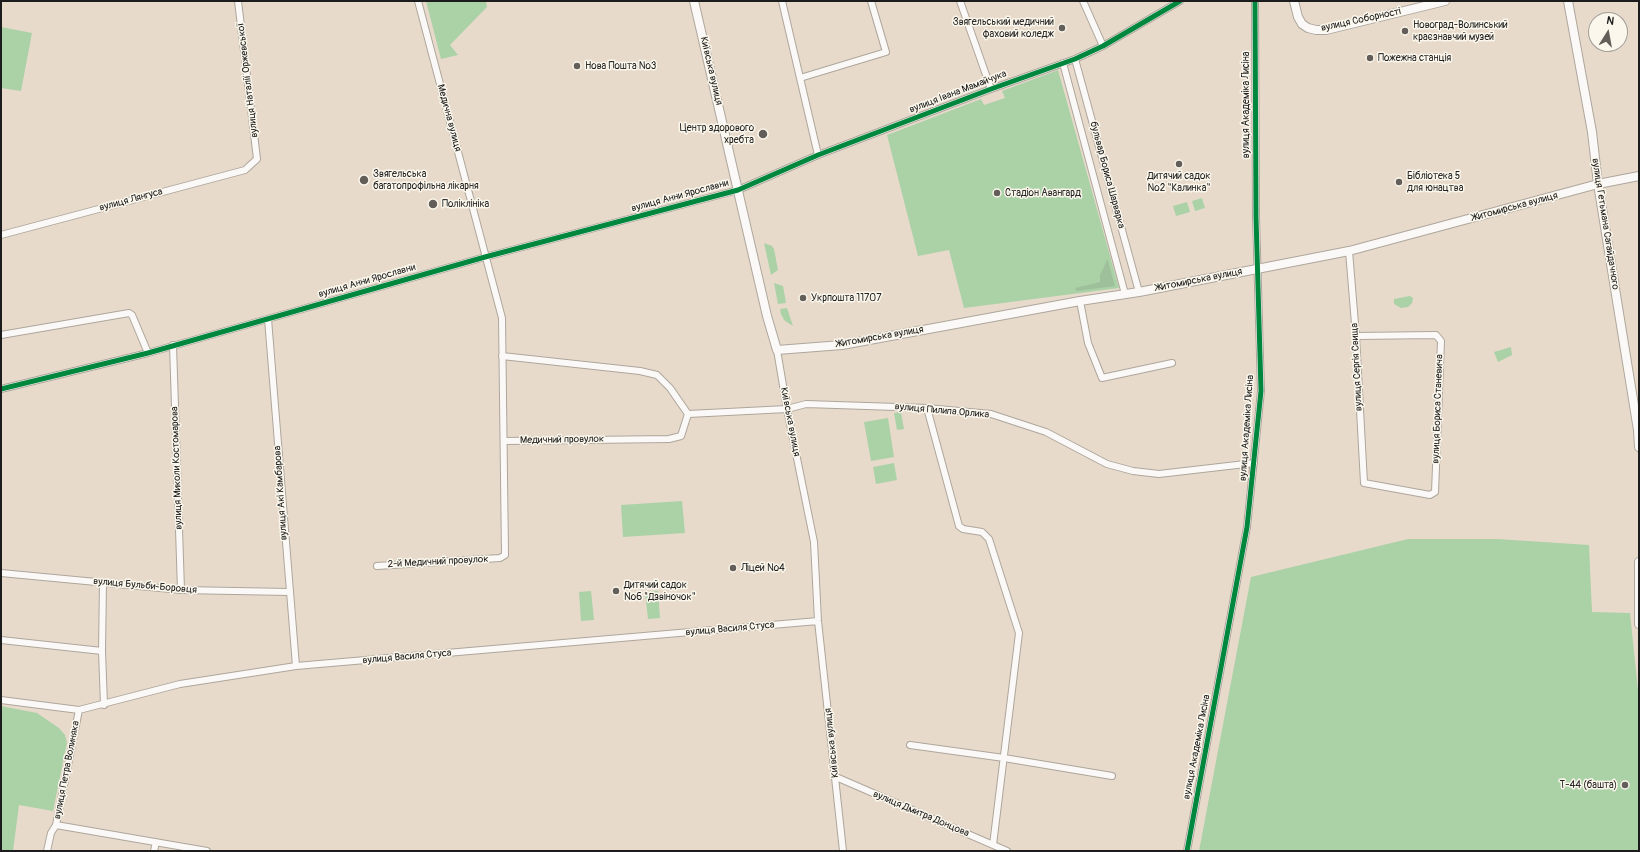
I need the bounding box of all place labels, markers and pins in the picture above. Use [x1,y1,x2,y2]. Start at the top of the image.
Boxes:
place label: Звягельський медичний фаховий коледж [953,16,1054,40]
place label: Новоград-Волинський краєзнавчий музей [1413,19,1508,42]
marker: Звягельський медичний фаховий коледж [1057,23,1067,33]
marker: Новоград-Волинський краєзнавчий музей [1400,26,1410,36]
place label: Пожежна станція [1378,52,1451,64]
marker: Пожежна станція [1365,53,1375,63]
place label: Нова Пошта №3 [585,60,656,72]
marker: Нова Пошта №3 [572,61,582,71]
place label: Центр здорового хребта [680,122,754,146]
marker: Центр здорового хребта [757,128,769,140]
marker: Дитячий садок №2 "Калинка" [1174,159,1184,169]
place label: Звягельська багатопрофільна лікарня [373,168,479,192]
place label: Дитячий садок №2 "Калинка" [1148,170,1210,194]
place label: Бібліотека 5 для юнацтва [1407,170,1463,194]
marker: Звягельська багатопрофільна лікарня [358,174,370,186]
marker: Бібліотека 5 для юнацтва [1394,177,1404,187]
place label: Стадіон Авангард [1005,187,1081,199]
marker: Стадіон Авангард [992,188,1002,198]
marker: Поліклініка [427,198,439,210]
place label: Поліклініка [442,198,489,210]
place label: Укрпошта 11707 [811,292,881,304]
marker: Укрпошта 11707 [798,293,808,303]
place label: Ліцей №4 [741,562,785,574]
marker: Ліцей №4 [728,563,738,573]
place label: Дитячий садок №6 "Дзвіночок" [624,579,696,602]
marker: Дитячий садок №6 "Дзвіночок" [611,586,621,596]
place label: Т-44 (башта) [1560,779,1617,791]
marker: Т-44 (башта) [1620,780,1630,790]

